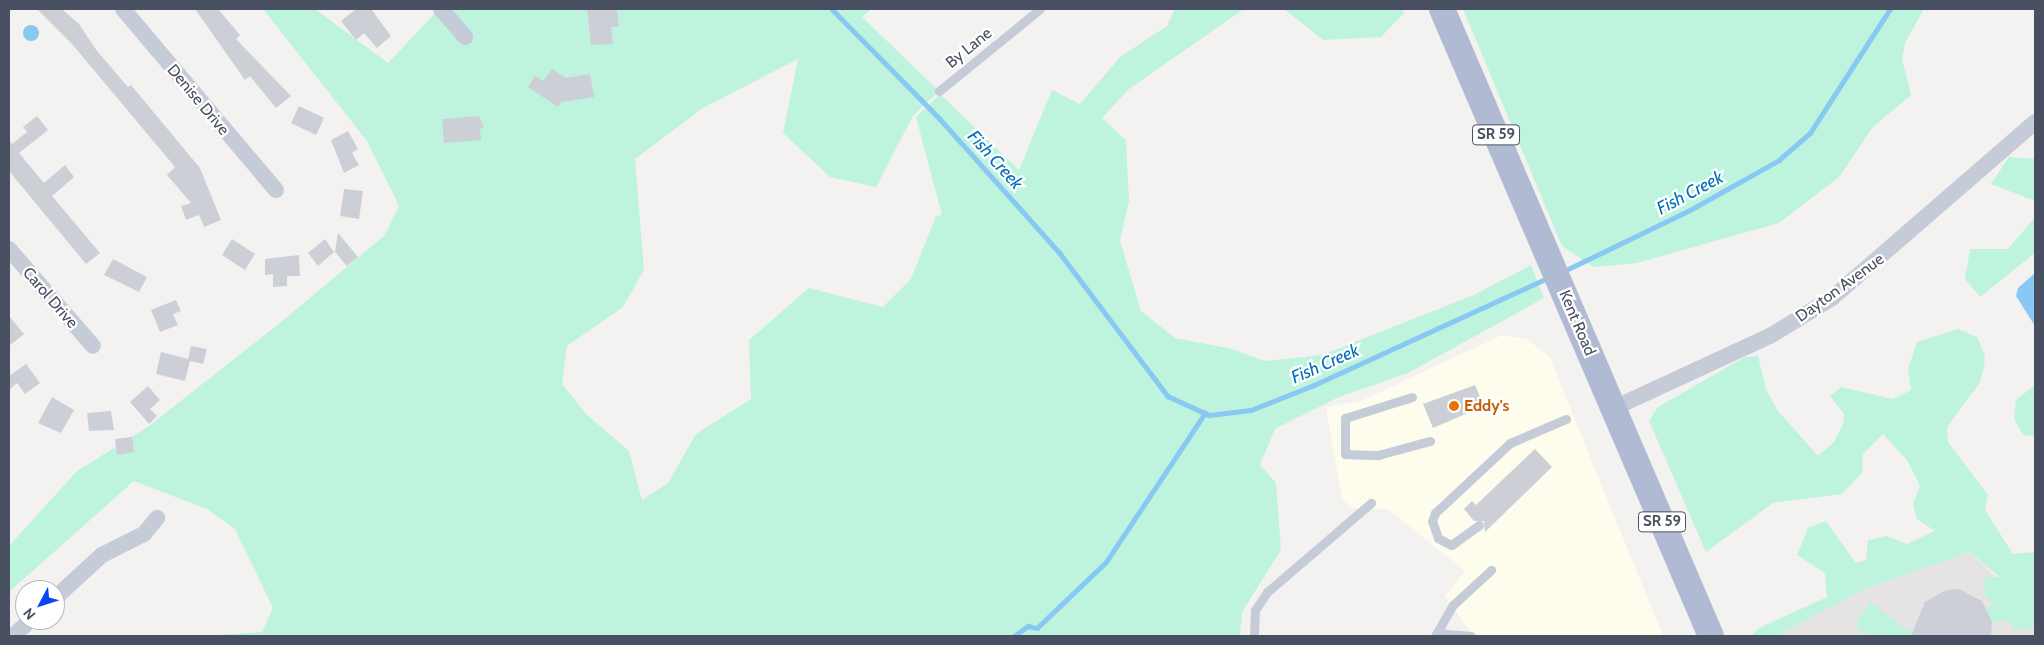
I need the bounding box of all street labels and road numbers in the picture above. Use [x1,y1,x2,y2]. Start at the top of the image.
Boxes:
street label: By Lane [942,24,996,72]
street label: Denise Drive [163,61,233,139]
road number: SR 59 [1471,122,1521,148]
street label: Dayton Avenue [1792,250,1888,326]
street label: Carol Drive [18,264,82,332]
street label: Kent Road [1555,287,1599,359]
road number: SR 59 [1637,510,1687,534]

